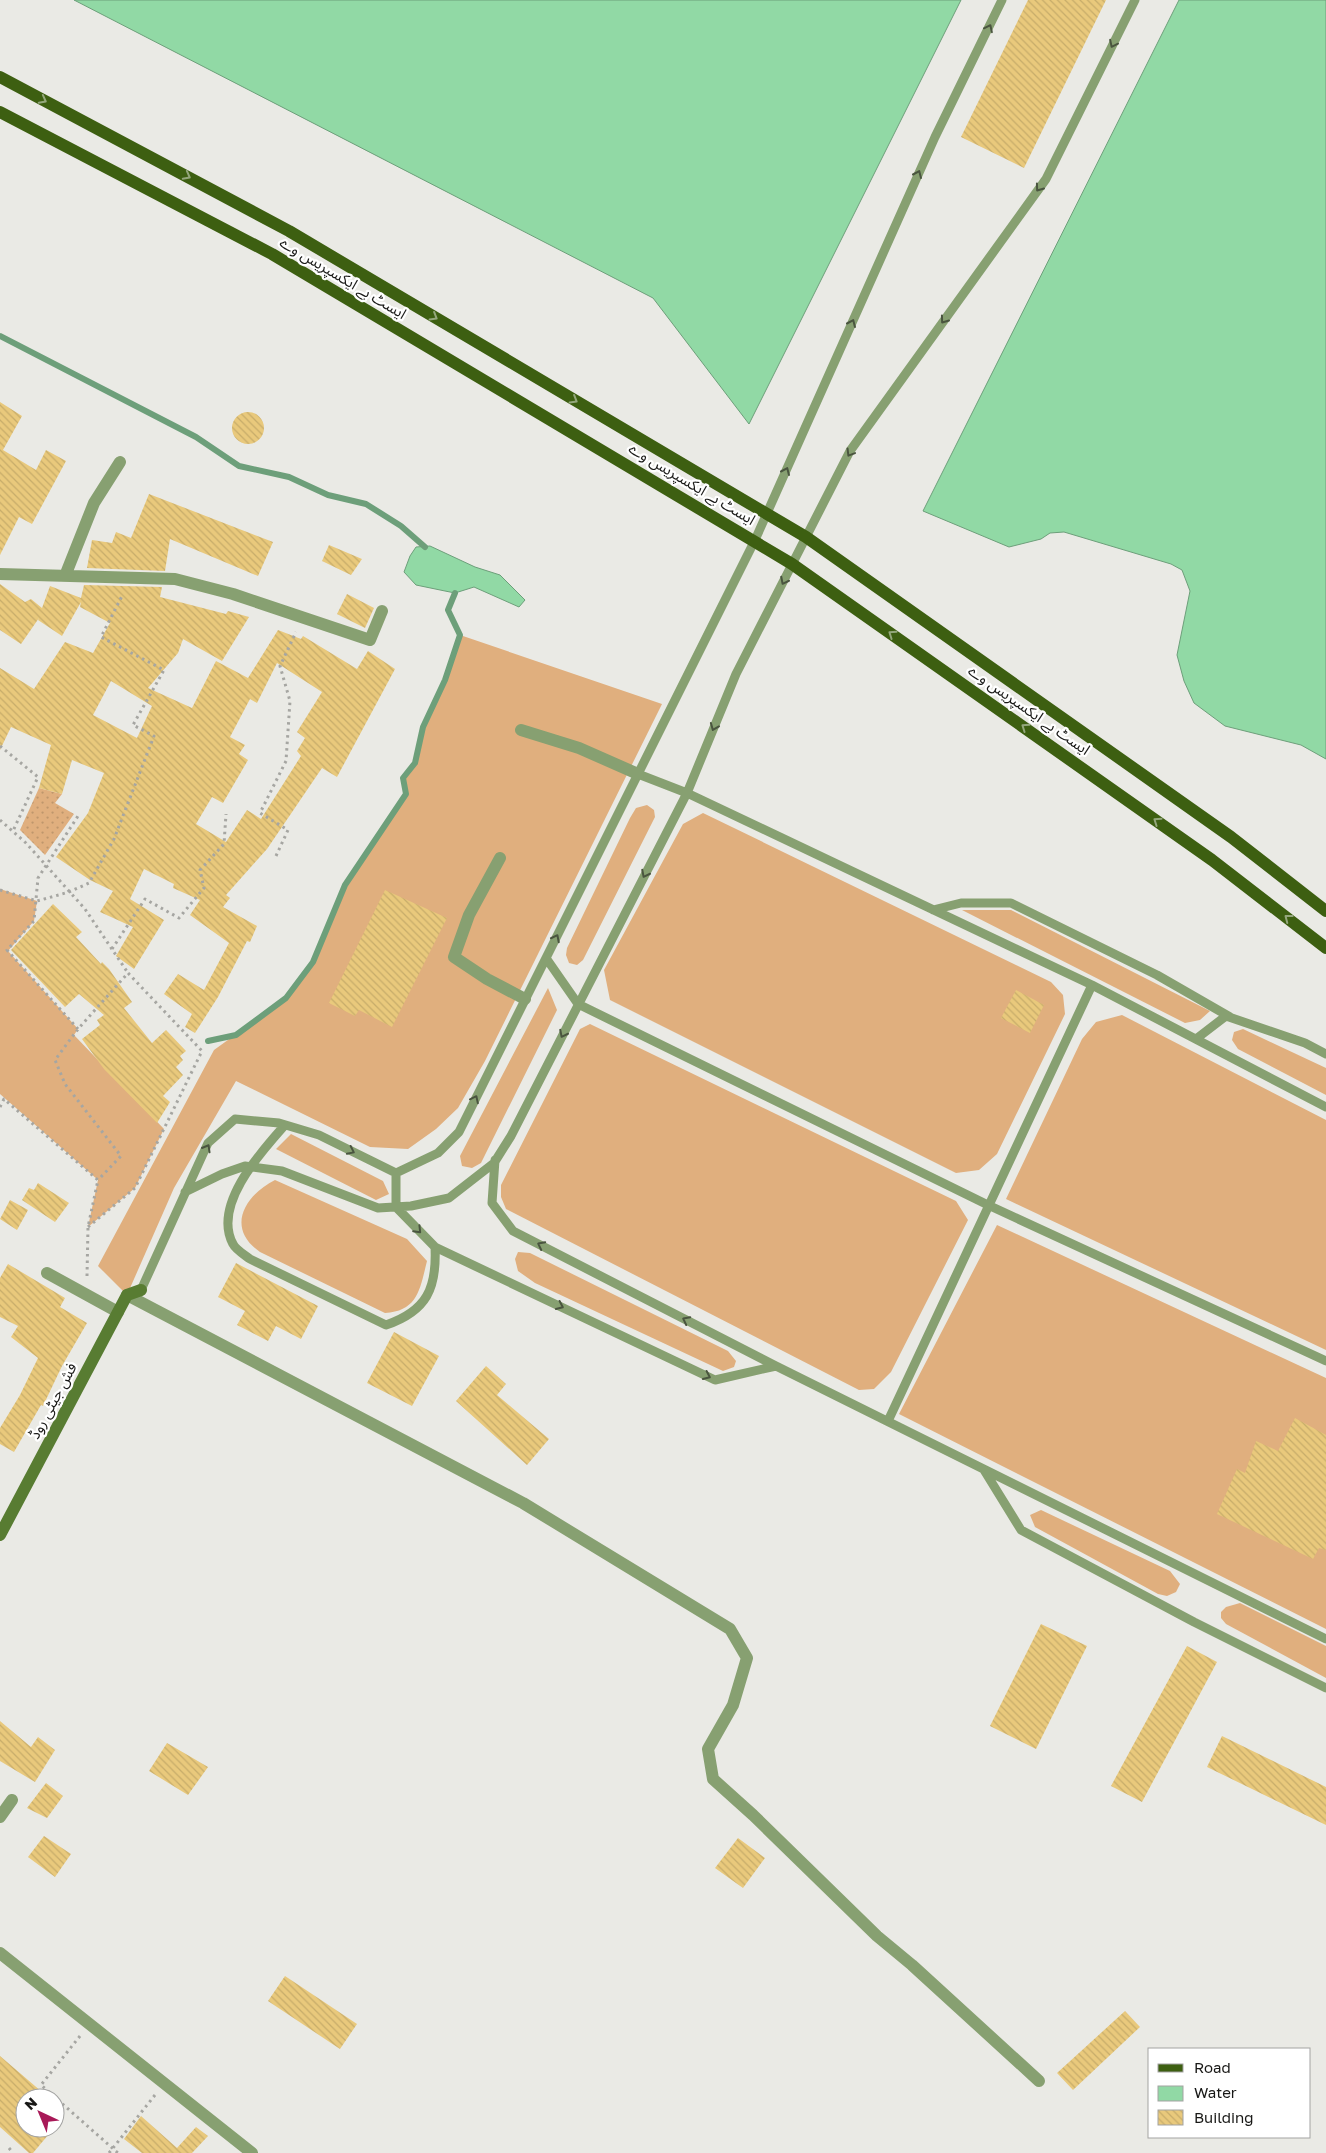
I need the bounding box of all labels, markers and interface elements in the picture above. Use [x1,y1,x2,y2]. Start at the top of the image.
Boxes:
one-way arrow [983,24,993,33]
one-way arrow [1109,38,1119,47]
one-way arrow [38,94,47,104]
one-way arrow [181,170,190,180]
one-way arrow [912,170,923,179]
one-way arrow [1036,182,1045,192]
street label: ایسٹ بے ایکسپریس وے [276,232,410,324]
one-way arrow [429,311,438,321]
one-way arrow [941,314,950,324]
one-way arrow [846,319,857,328]
one-way arrow [568,394,577,404]
street label: ایسٹ بے ایکسپریس وے [625,438,759,530]
one-way arrow [847,447,857,456]
one-way arrow [780,467,791,476]
one-way arrow [780,575,790,584]
one-way arrow [888,631,898,640]
street label: ایسٹ بے ایکسپریس وے [964,660,1094,760]
one-way arrow [710,722,721,731]
one-way arrow [1021,724,1030,733]
one-way arrow [1154,818,1163,827]
one-way arrow [641,869,651,878]
one-way arrow [1284,915,1293,924]
one-way arrow [550,934,560,943]
one-way arrow [559,1029,569,1038]
one-way arrow [469,1095,479,1104]
one-way arrow [200,1145,210,1154]
one-way arrow [346,1145,355,1155]
one-way arrow [412,1224,421,1233]
one-way arrow [537,1241,546,1251]
one-way arrow [555,1300,564,1311]
one-way arrow [682,1316,691,1326]
street label: فش جیٹی روڈ [25,1359,81,1442]
one-way arrow [702,1370,711,1380]
legend [1148,2048,1311,2138]
text: Road [1194,2058,1231,2076]
text: Water [1194,2083,1237,2101]
north arrow [15,2088,65,2138]
text: N [21,2093,40,2113]
text: Building [1194,2108,1254,2126]

